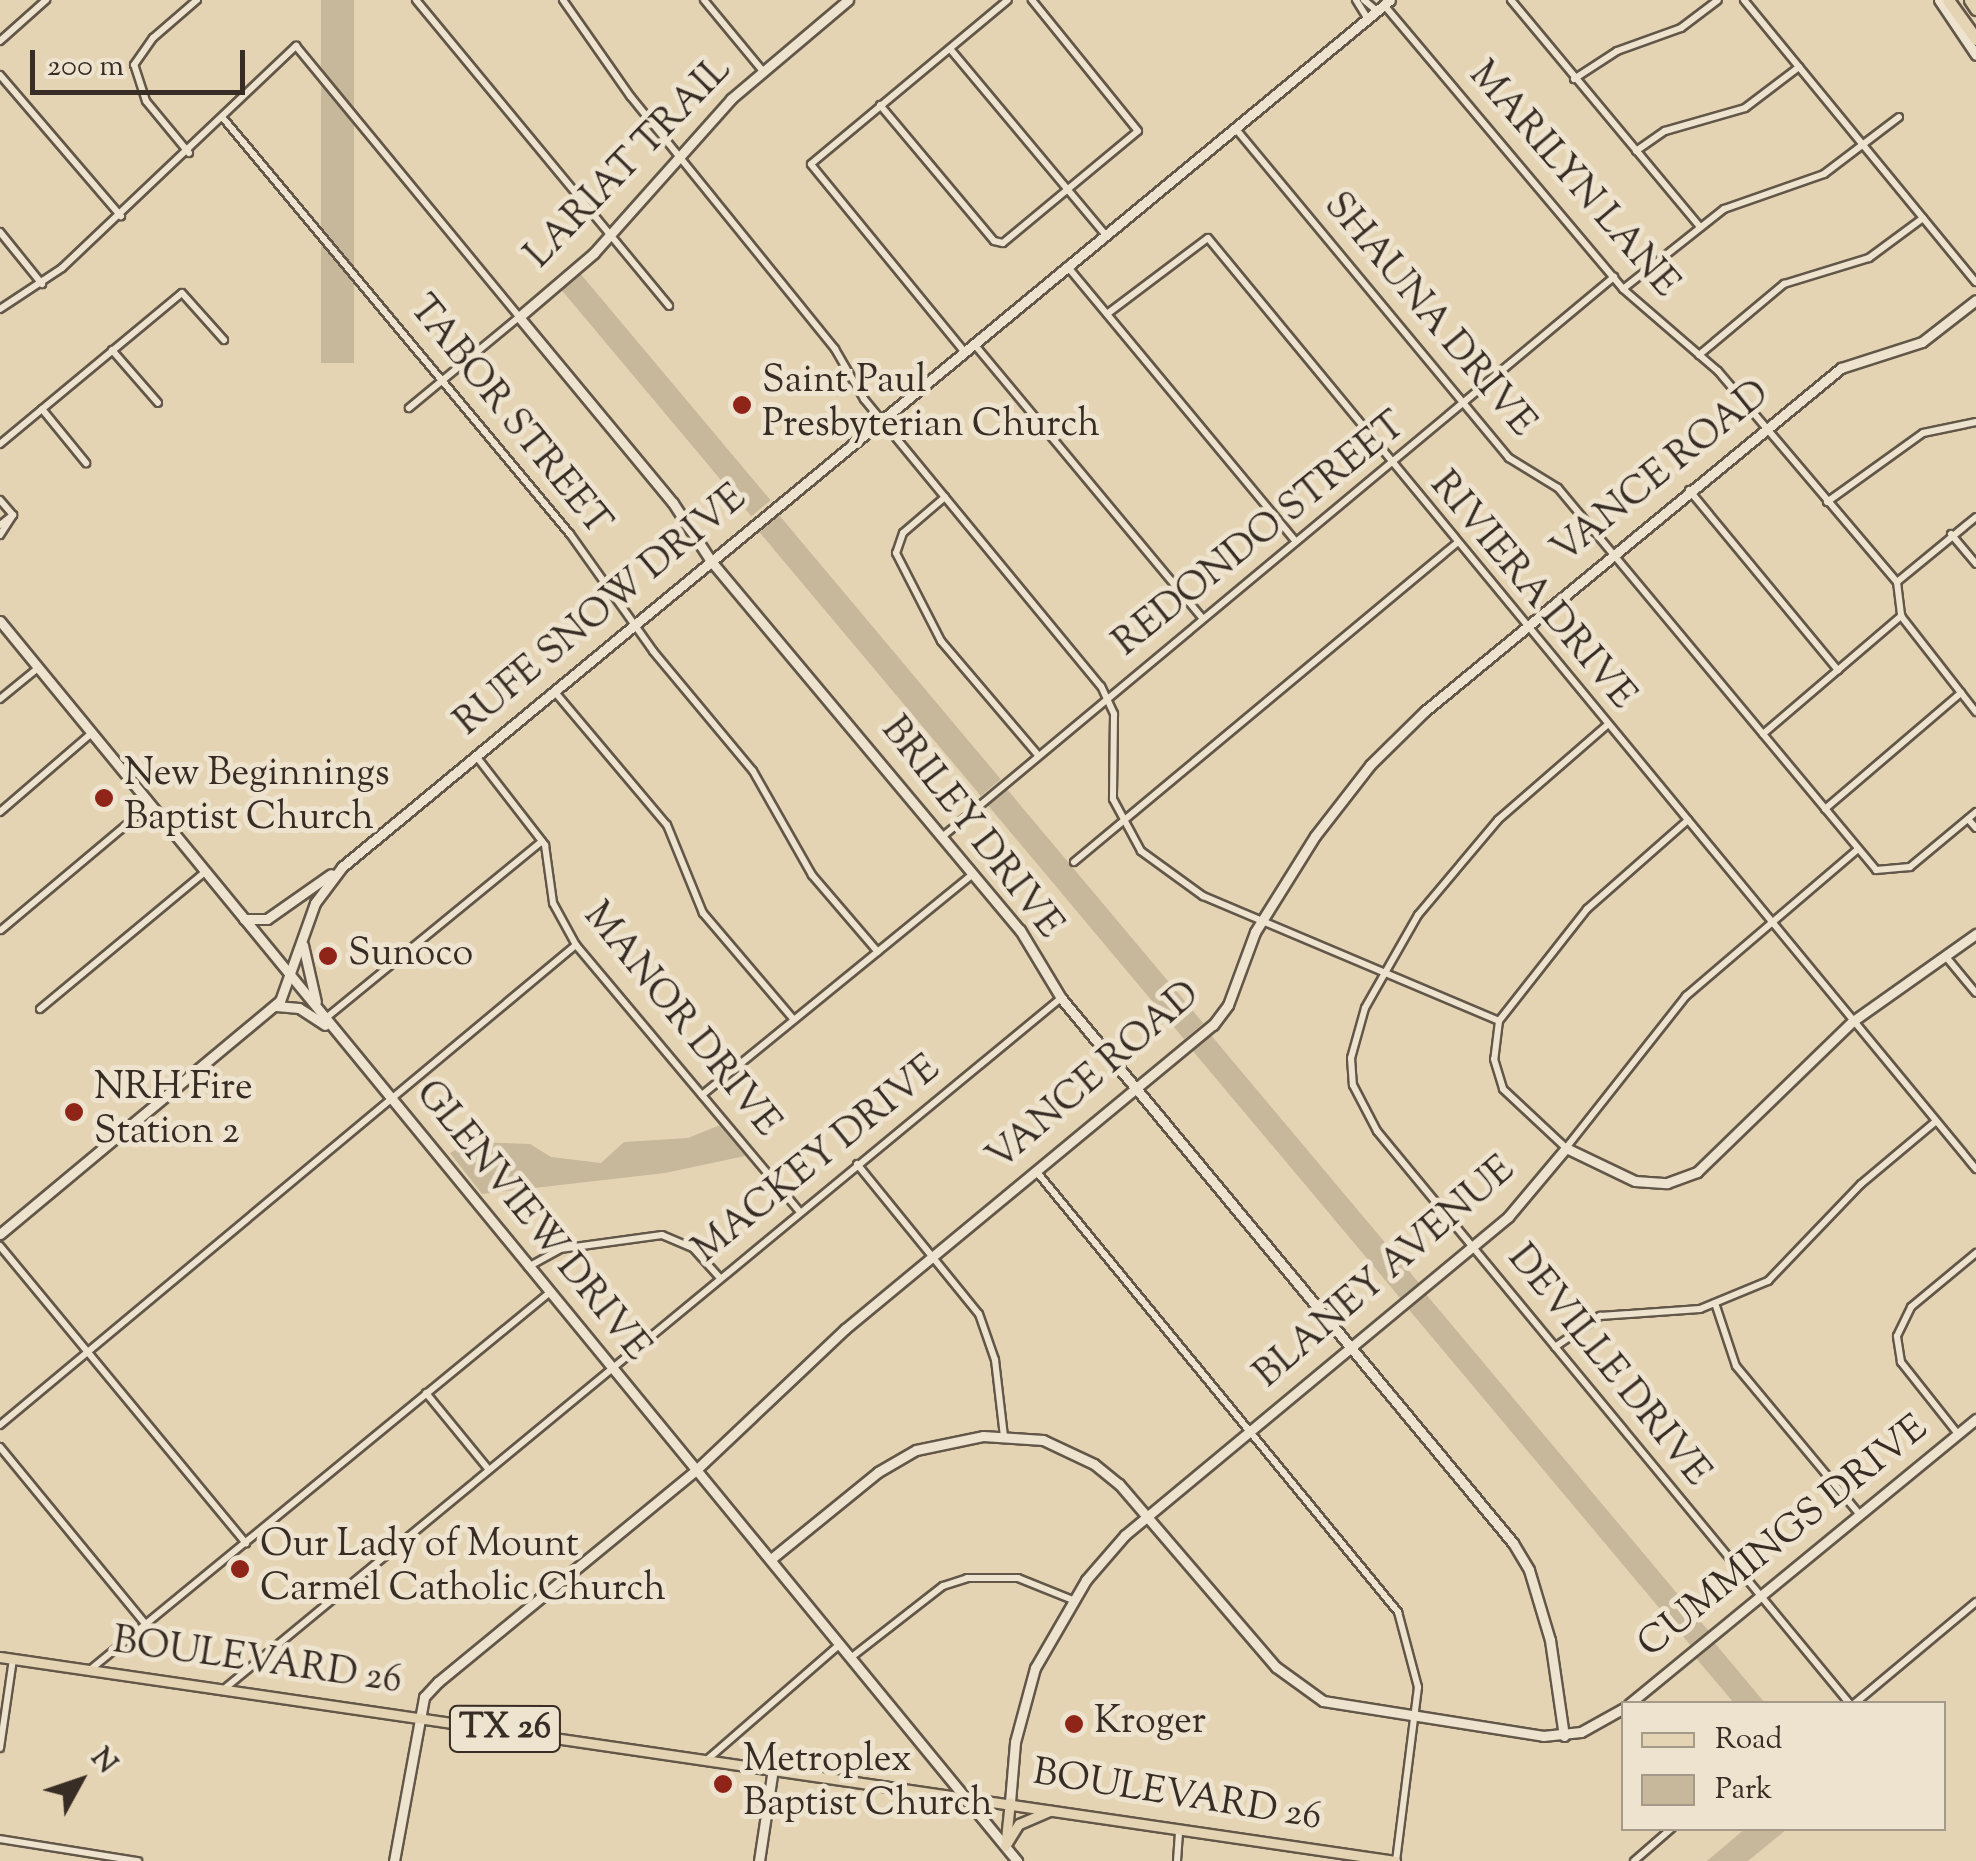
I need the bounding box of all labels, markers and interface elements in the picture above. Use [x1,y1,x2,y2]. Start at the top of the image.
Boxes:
scale bar [35,30,250,92]
text: 200 m [47,46,124,89]
street label: LARIAT TRAIL [518,49,742,279]
street label: MARILYN LANE [1457,54,1687,308]
street label: SHAUNA DRIVE [1313,185,1543,447]
street label: TABOR STREET [397,288,619,546]
place label: Saint Paul Presbyterian Church [762,360,1100,449]
street label: VANCE ROAD [1544,373,1780,575]
marker: Saint Paul Presbyterian Church [731,394,753,416]
street label: REDONDO STREET [1106,404,1416,668]
street label: RIVIERA DRIVE [1419,464,1643,720]
street label: RUFE SNOW DRIVE [447,477,757,747]
street label: BRILEY DRIVE [869,709,1071,949]
place label: New Beginnings Baptist Church [124,753,390,842]
marker: New Beginnings Baptist Church [93,787,115,809]
street label: MANOR DRIVE [572,895,788,1147]
place label: Sunoco [348,933,473,979]
marker: Sunoco [317,945,339,967]
street label: VANCE ROAD [980,974,1210,1182]
street label: MACKEY DRIVE [686,1048,950,1274]
place label: NRH Fire Station 2 [94,1067,253,1156]
street label: GLENVIEW DRIVE [404,1073,658,1371]
marker: NRH Fire Station 2 [63,1101,85,1123]
street label: BLANEY AVENUE [1247,1149,1525,1399]
street label: DEVILLE DRIVE [1496,1237,1718,1497]
street label: CUMMINGS DRIVE [1630,1407,1938,1669]
place label: Our Lady of Mount Carmel Catholic Church [260,1524,666,1614]
marker: Our Lady of Mount Carmel Catholic Church [229,1558,251,1580]
street label: BOULEVARD 26 [110,1620,404,1706]
road number: TX 26 [448,1699,562,1759]
place label: Kroger [1094,1701,1206,1747]
legend [1621,1701,1946,1831]
marker: Kroger [1063,1713,1085,1735]
text: Road [1715,1719,1782,1762]
north arrow [30,1731,130,1831]
place label: Metroplex Baptist Church [743,1739,993,1828]
text: N [80,1740,125,1783]
street label: BOULEVARD 26 [1029,1752,1325,1842]
text: Park [1715,1769,1772,1812]
marker: Metroplex Baptist Church [712,1773,734,1795]

